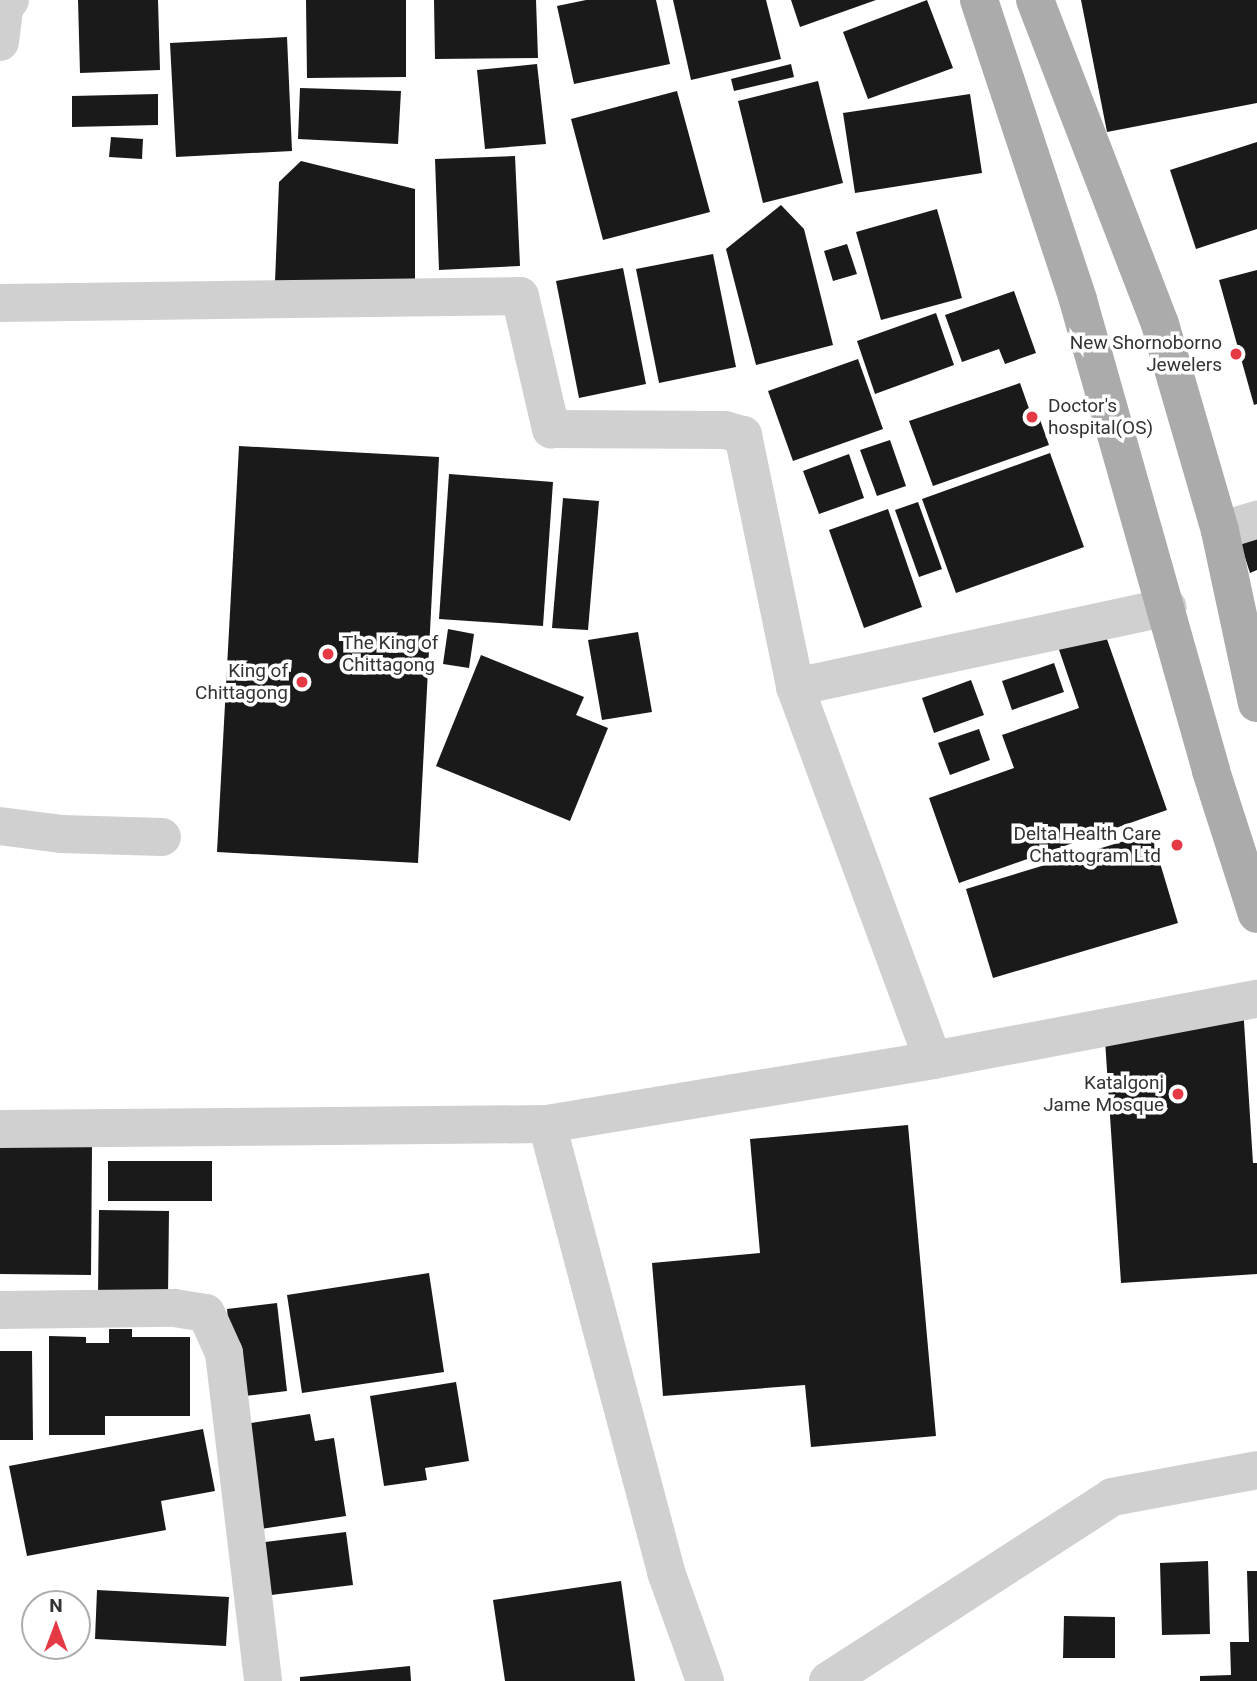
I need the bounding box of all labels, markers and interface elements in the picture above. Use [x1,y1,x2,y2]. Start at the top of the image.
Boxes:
place label: New Shornoborno Jewelers [1070,332,1222,376]
marker: New Shornoborno Jewelers [1228,346,1244,362]
place label: Doctor's hospital(OS) [1048,395,1153,439]
marker: Doctor's hospital(OS) [1022,407,1042,427]
place label: The King of Chittagong [342,632,438,676]
marker: The King of Chittagong [320,646,336,662]
place label: King of Chittagong [195,660,288,704]
marker: King of Chittagong [294,674,310,690]
place label: Delta Health Care Chattogram Ltd [1014,823,1161,867]
marker: Delta Health Care Chattogram Ltd [1167,835,1187,855]
place label: Katalgonj Jame Mosque [1043,1072,1164,1116]
marker: Katalgonj Jame Mosque [1170,1086,1186,1102]
north arrow [21,1590,91,1660]
text: N [49,1594,63,1617]

